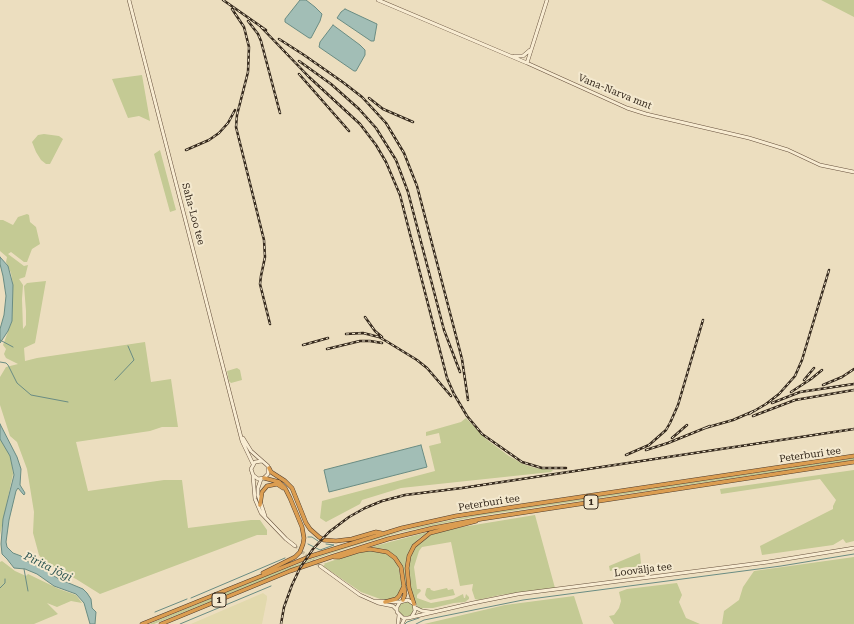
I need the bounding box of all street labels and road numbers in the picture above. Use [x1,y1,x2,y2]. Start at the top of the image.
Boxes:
street label: Vana-Narva mnt [576,72,654,112]
street label: Saha-Loo tee [179,182,207,246]
street label: Peterburi tee [778,445,842,465]
street label: Peterburi tee [457,492,521,514]
road number: 1 [584,495,598,509]
street label: Loovälja tee [614,561,672,579]
road number: 1 [212,593,226,607]

